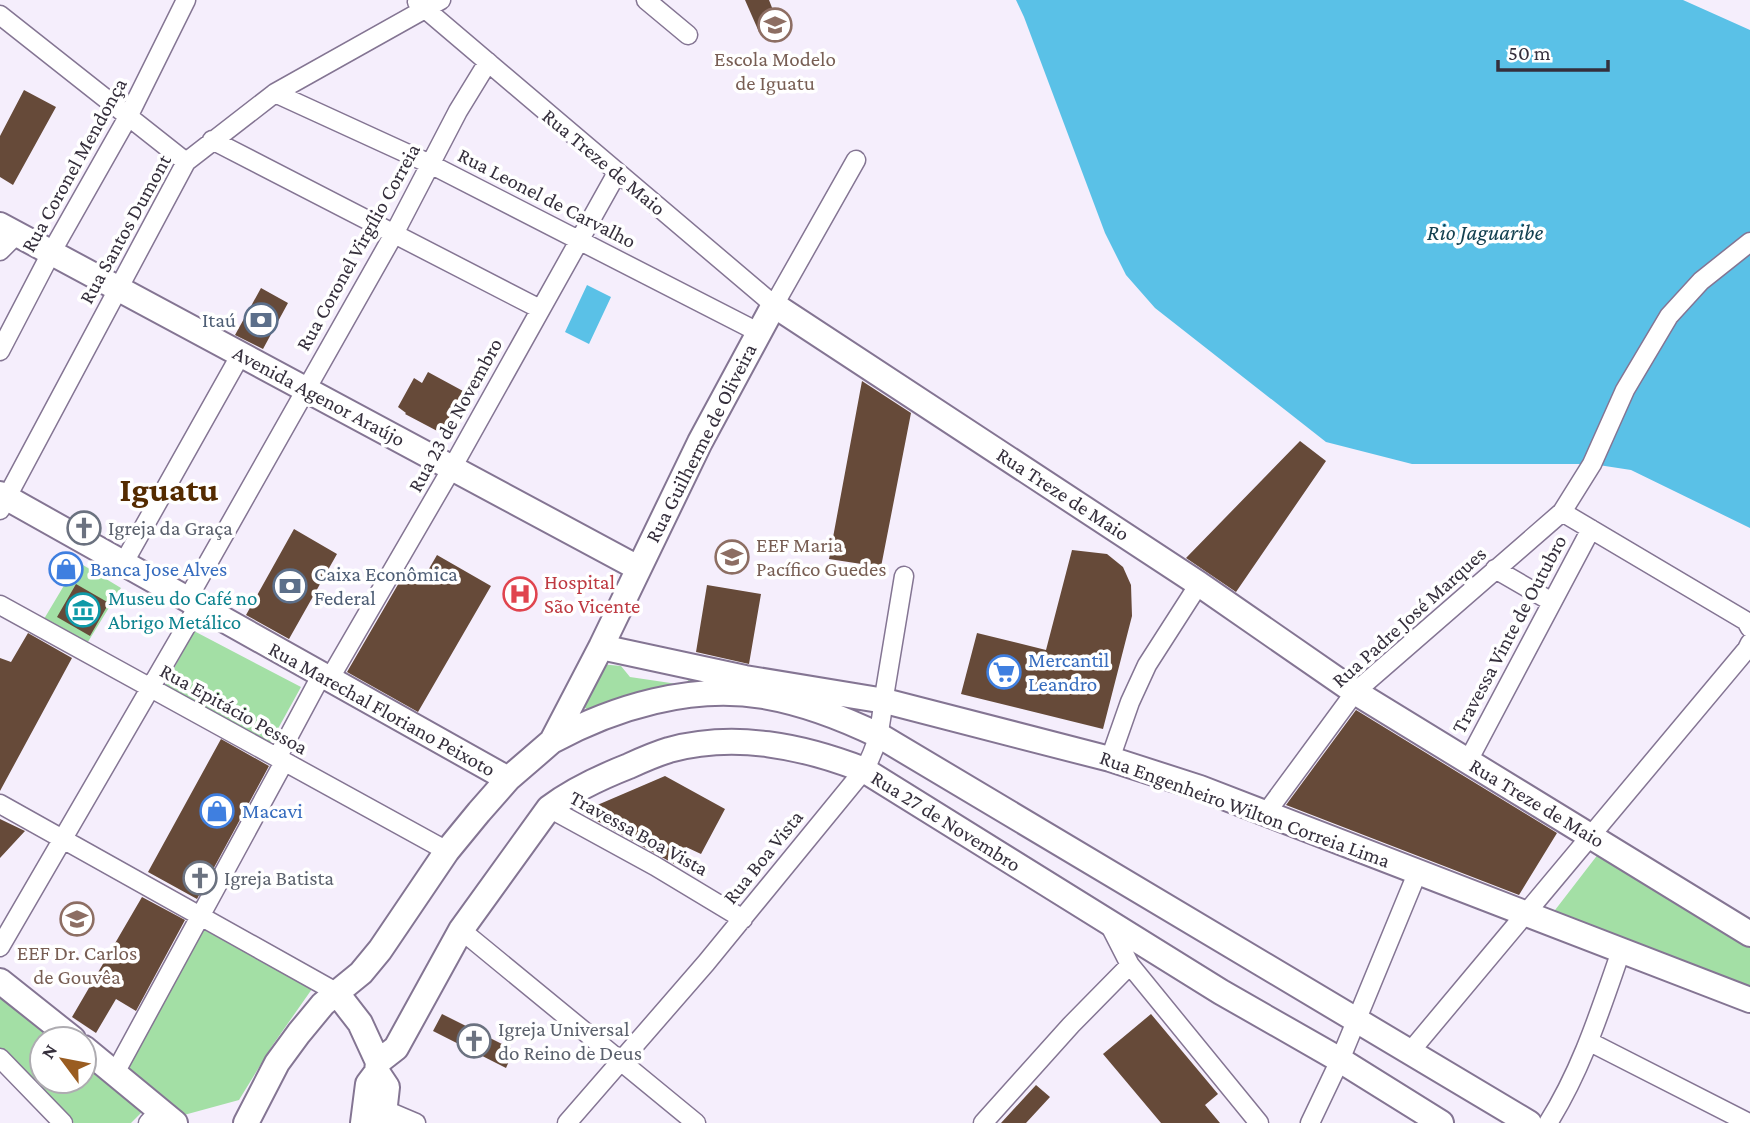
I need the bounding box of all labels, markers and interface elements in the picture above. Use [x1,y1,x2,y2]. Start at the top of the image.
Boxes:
school or university icon: Escola Modelo de Iguatu [756,6,794,44]
scale bar [1498,28,1608,72]
text: 50 m [1508,41,1551,65]
place label: Escola Modelo de Iguatu [714,47,836,95]
street label: Rua Coronel Mendonça [16,73,132,256]
street label: Rua Treze de Maio [538,104,670,220]
street label: Rua Coronel Virgílio Correia [291,139,425,355]
street label: Rua Leonel de Carvalho [454,143,640,253]
street label: Rua Santos Dumont [74,149,176,308]
water label: Rio Jaguaribe [1427,219,1543,245]
bank icon: Itaú [242,301,280,339]
place label: Itaú [202,308,236,332]
street label: Rua 23 de Novembro [403,334,507,496]
street label: Rua Guilherme de Oliveira [640,339,762,546]
street label: Avenida Agenor Araújo [229,340,409,452]
street label: Rua Treze de Maio [992,442,1134,546]
district label: Iguatu [120,470,219,509]
church icon: Igreja da Graça [65,509,103,547]
place label: Igreja da Graça [108,516,233,540]
street label: Travessa Vinte de Outubro [1447,531,1571,737]
place label: EEF Maria Pacífico Guedes [756,533,887,581]
school or university icon: EEF Maria Pacífico Guedes [713,538,751,576]
street label: Rua Padre José Marques [1327,542,1491,692]
shop icon: Banca Jose Alves [47,550,85,588]
place label: Banca Jose Alves [90,557,227,581]
place label: Caixa Econômica Federal [314,562,458,610]
bank icon: Caixa Econômica Federal [271,567,309,605]
place label: Hospital São Vicente [544,570,640,618]
hospital icon: Hospital São Vicente [501,575,539,613]
place label: Museu do Café no Abrigo Metálico [108,586,258,634]
museum icon: Museu do Café no Abrigo Metálico [64,591,102,629]
street label: Rua Marechal Floriano Peixoto [265,637,499,781]
place label: Mercantil Leandro [1028,648,1109,696]
supermarket icon: Mercantil Leandro [985,653,1023,691]
street label: Rua Epitácio Pessoa [156,658,312,760]
street label: Rua Engenheiro Wilton Correia Lima [1096,745,1394,873]
street label: Rua Treze de Maio [1465,753,1609,853]
street label: Rua 27 de Novembro [867,765,1025,877]
street label: Travessa Boa Vista [566,785,713,881]
shop icon: Macavi [198,792,236,830]
place label: Macavi [242,799,303,823]
street label: Rua Boa Vista [718,805,808,909]
church icon: Igreja Batista [181,859,219,897]
place label: Igreja Batista [224,866,334,890]
school or university icon: EEF Dr. Carlos de Gouvêa [58,900,96,938]
place label: EEF Dr. Carlos de Gouvêa [17,941,137,989]
place label: Igreja Universal do Reino de Deus [498,1017,642,1065]
church icon: Igreja Universal do Reino de Deus [455,1022,493,1060]
north arrow [28,1025,98,1095]
text: N [37,1040,61,1062]

